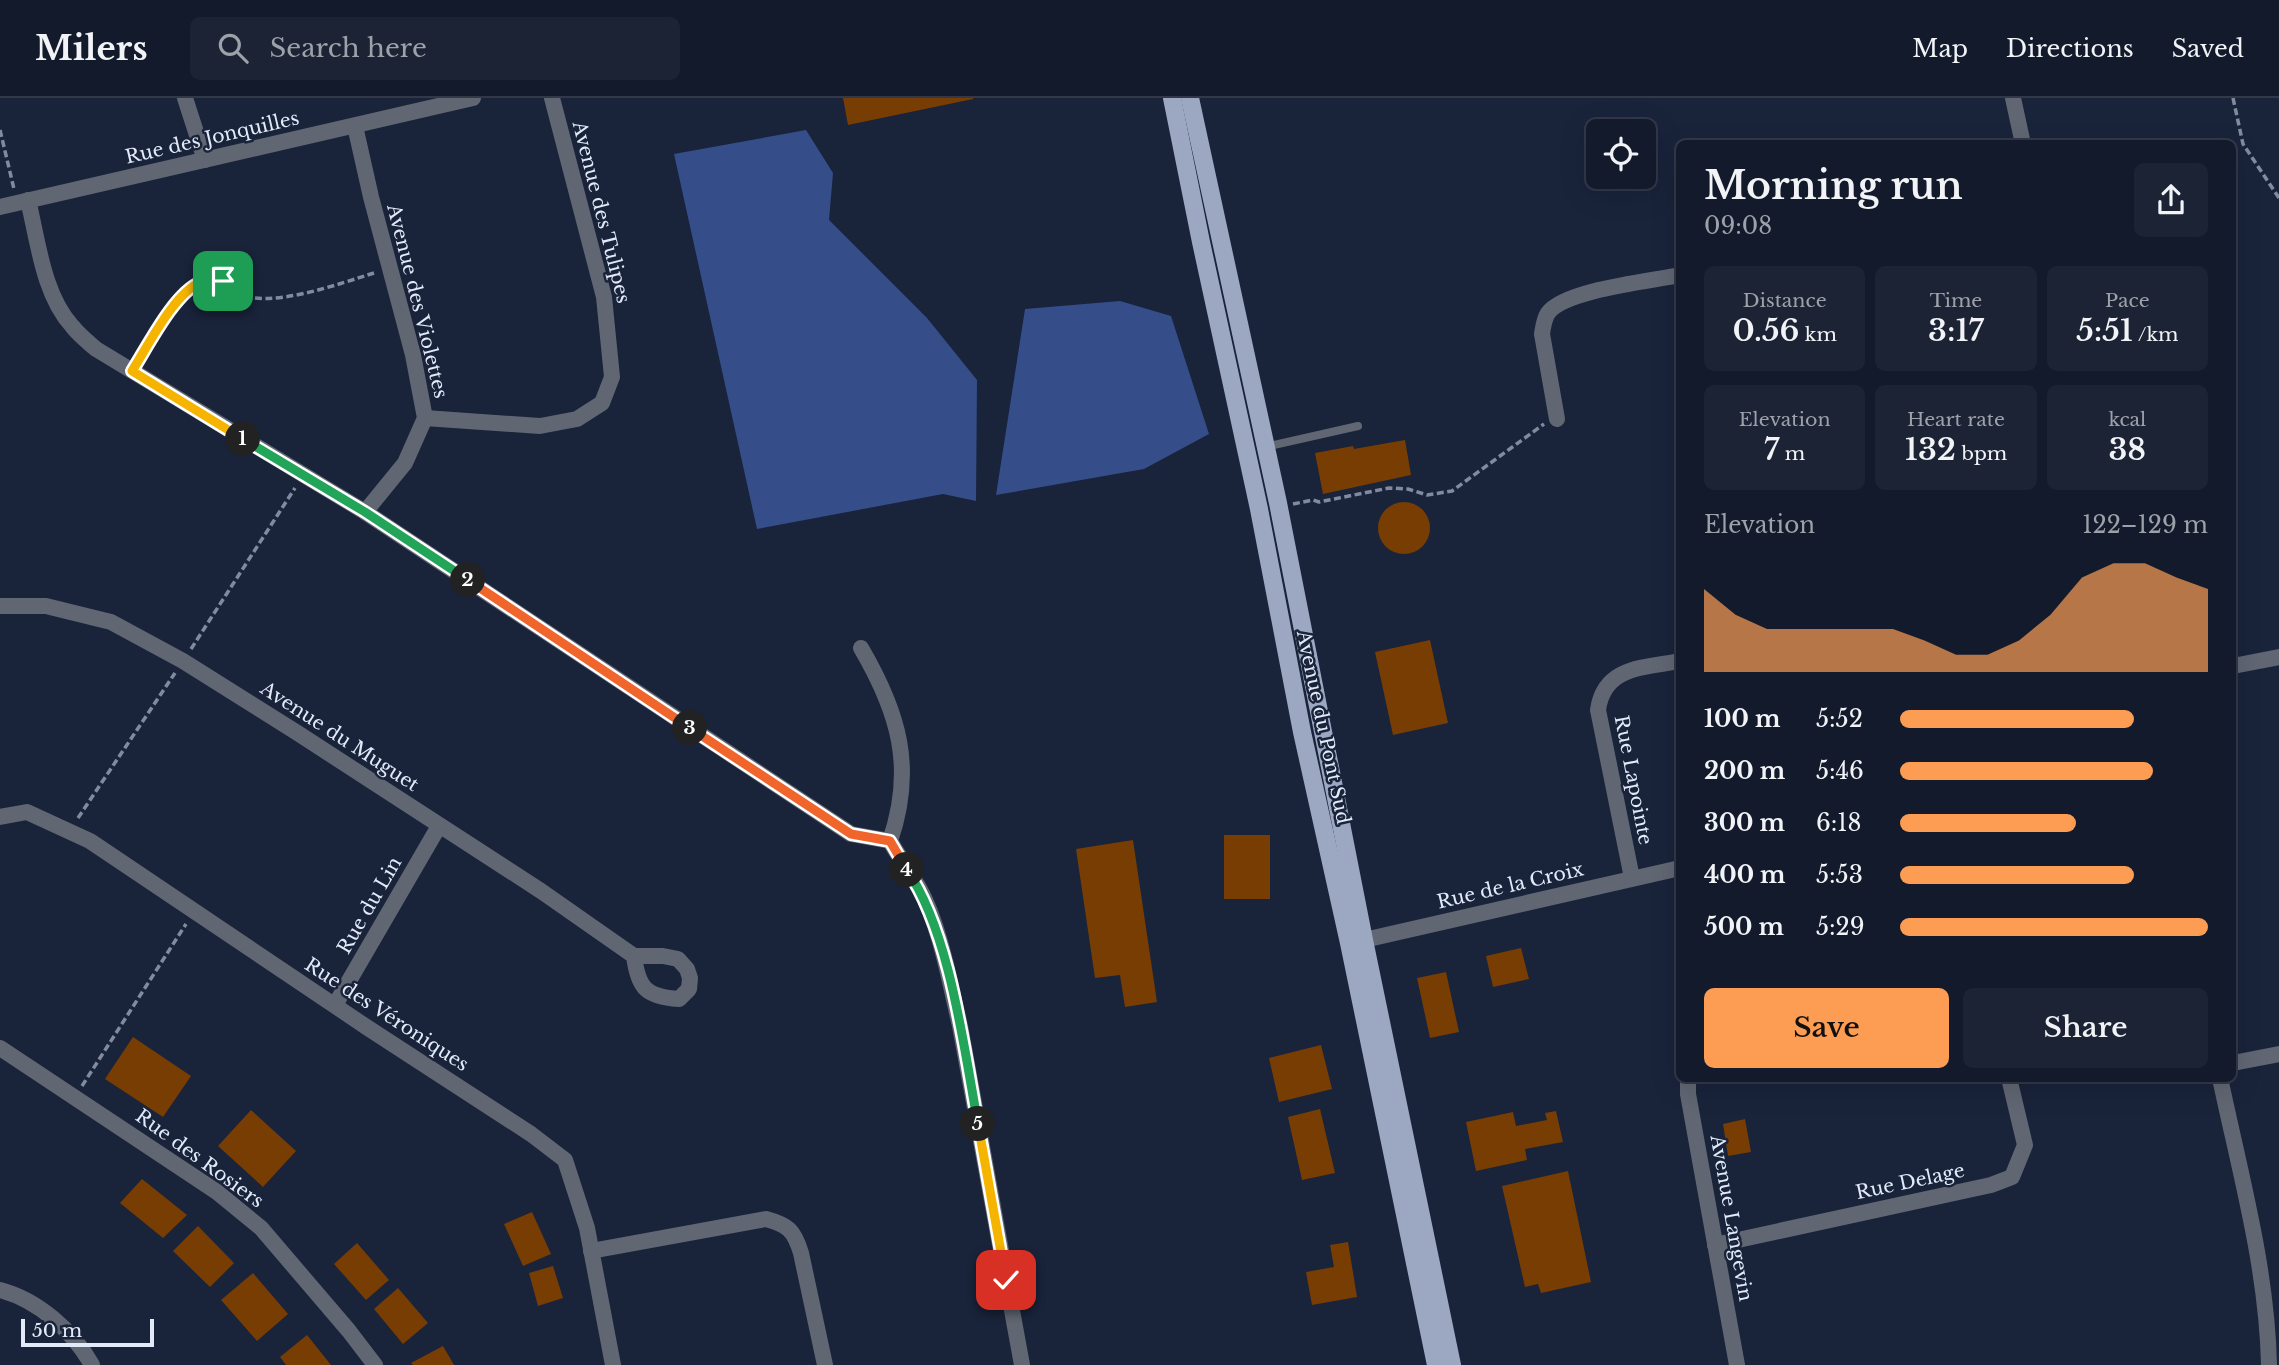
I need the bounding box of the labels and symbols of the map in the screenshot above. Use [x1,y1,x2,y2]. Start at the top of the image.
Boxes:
street label: Rue des Jonquilles [123,106,301,169]
street label: Avenue des Tulipes [567,118,635,306]
street label: Avenue des Violettes [382,201,453,401]
pin [193,251,253,311]
pin: 1 [226,422,260,456]
pin: 2 [450,562,486,598]
street label: Avenue du Pont Sud [1292,627,1355,826]
street label: Avenue du Muguet [255,676,424,797]
pin: 3 [672,710,708,746]
street label: Rue Lapointe [1610,713,1657,847]
pin: 4 [890,852,925,888]
street label: Rue du Lin [332,853,407,958]
street label: Rue de la Croix [1435,857,1586,914]
street label: Rue des Véroniques [300,953,473,1076]
street label: Rue des Rosiers [131,1104,268,1213]
pin: 5 [960,1107,996,1142]
street label: Avenue Langevin [1705,1132,1757,1303]
street label: Rue Delage [1854,1159,1967,1204]
pin [976,1250,1036,1310]
scale bar [21,1316,154,1348]

